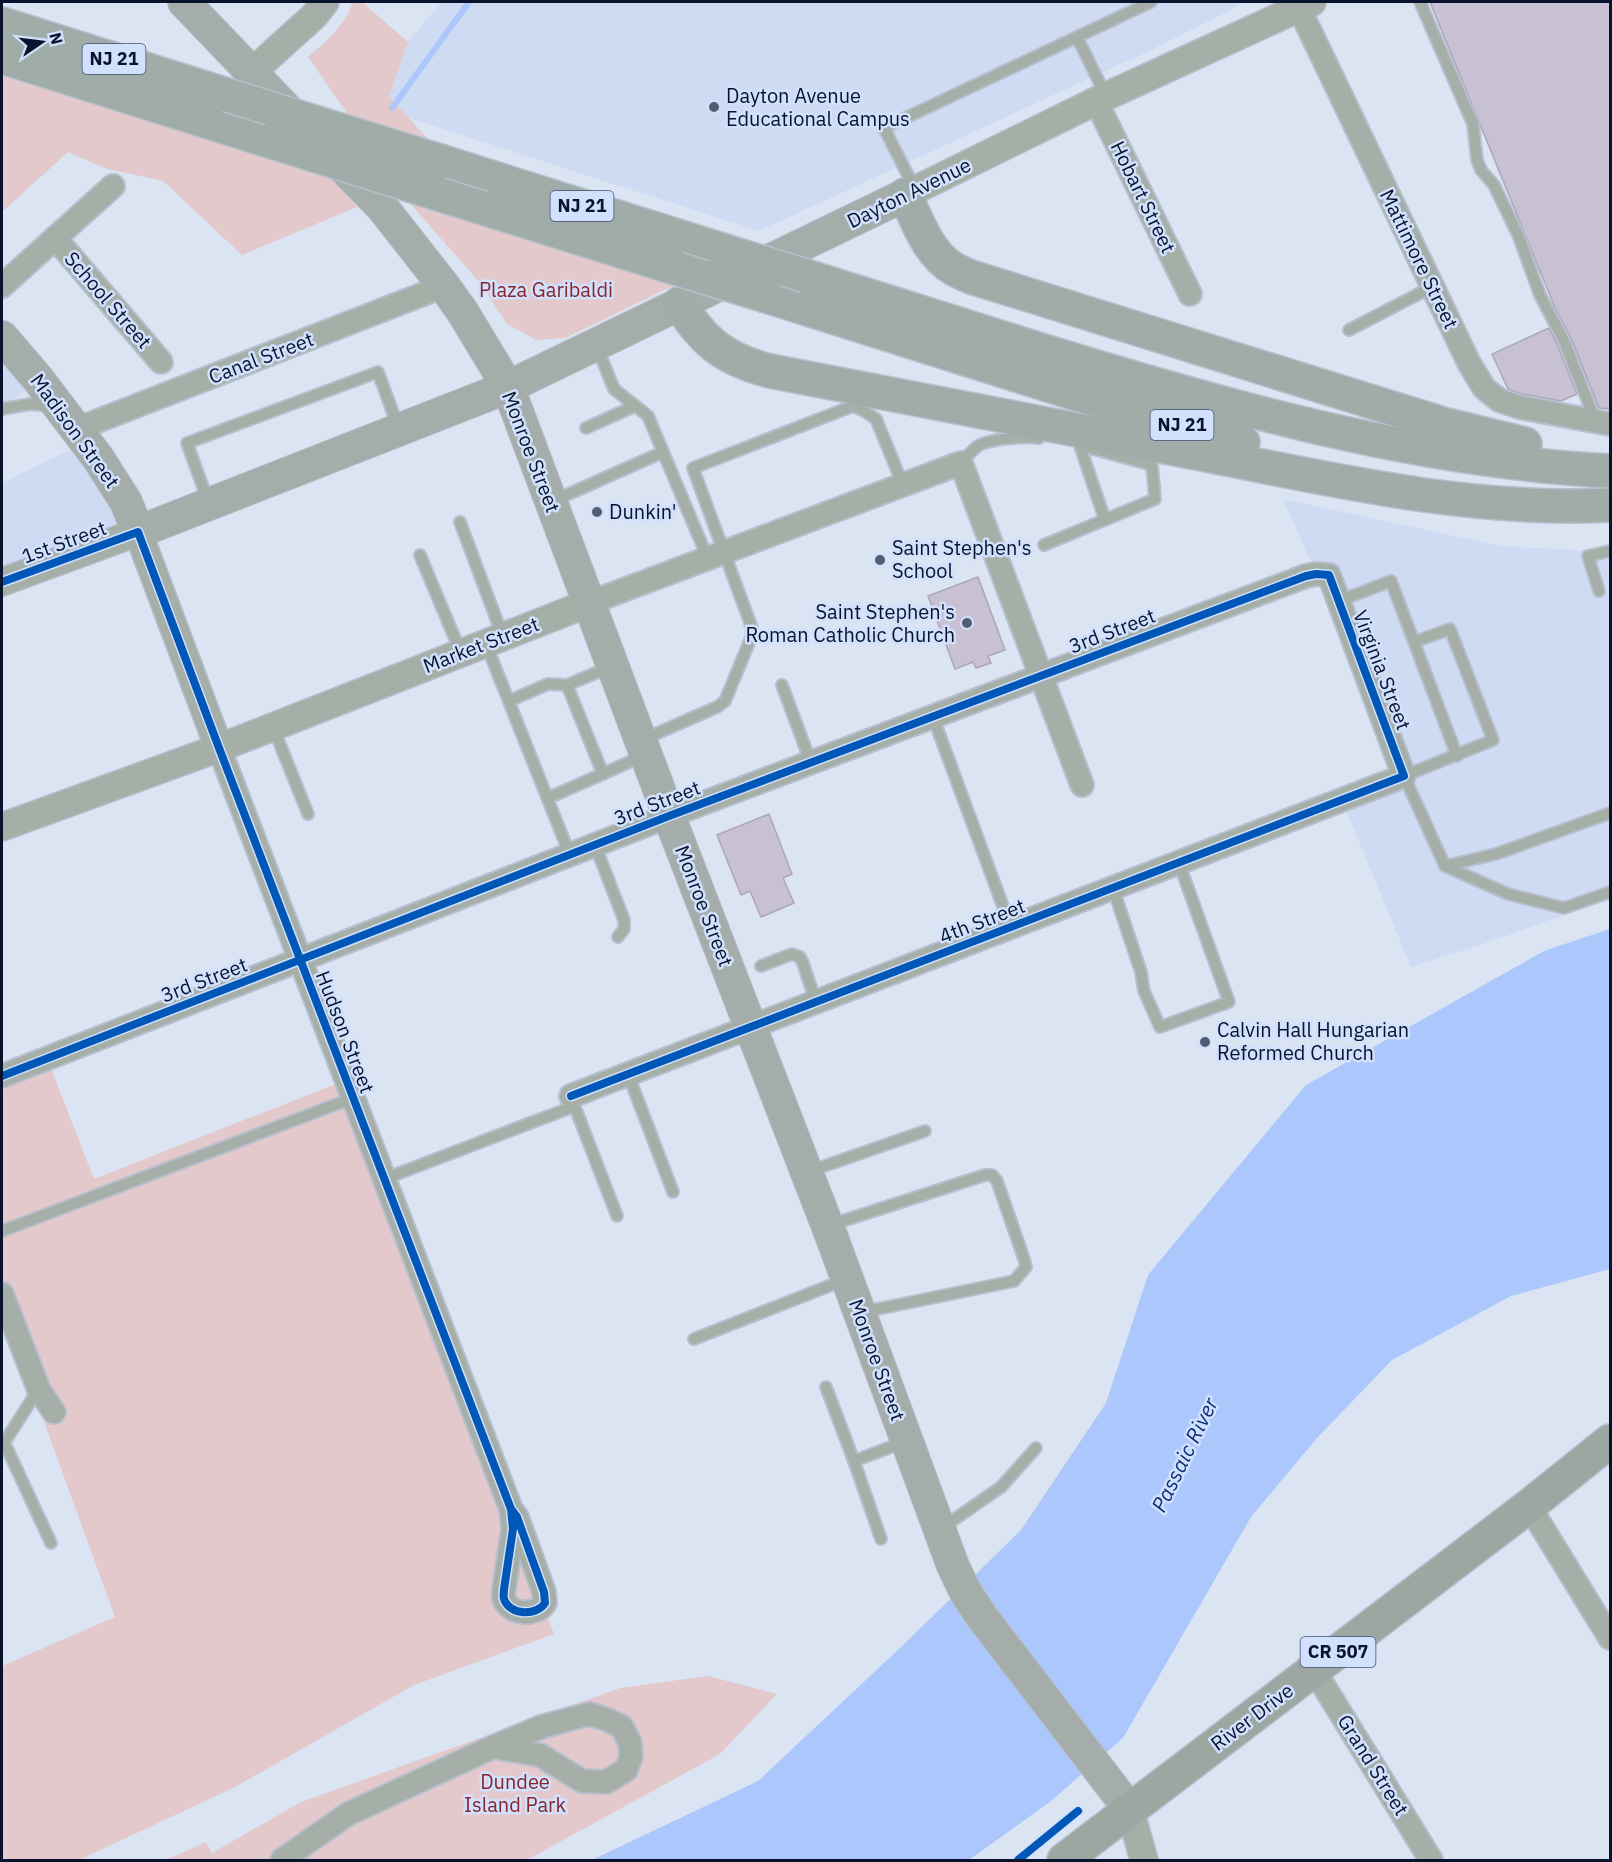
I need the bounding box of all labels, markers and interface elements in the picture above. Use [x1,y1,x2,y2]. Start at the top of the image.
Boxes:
north arrow [12,12,72,72]
text: N [45,30,68,46]
road number: NJ 21 [82,44,146,74]
place label: Dayton Avenue Educational Campus [726,82,910,132]
marker: Dayton Avenue Educational Campus [707,100,721,114]
street label: Hobart Street [1105,136,1182,257]
street label: Dayton Avenue [842,151,975,234]
street label: Mattimore Street [1374,184,1465,333]
road number: NJ 21 [550,191,614,221]
street label: School Street [59,245,158,354]
park label: Plaza Garibaldi [479,276,613,303]
street label: Canal Street [205,325,317,390]
street label: Madison Street [25,368,126,493]
street label: Monroe Street [496,387,567,516]
road number: NJ 21 [1150,410,1214,440]
place label: Dunkin' [609,498,677,525]
marker: Dunkin' [590,505,604,519]
street label: 1st Street [18,514,110,569]
place label: Saint Stephen's School [892,534,1032,584]
marker: Saint Stephen's School [873,553,887,567]
place label: Saint Stephen's Roman Catholic Church [745,598,955,648]
street label: 3rd Street [1065,602,1159,659]
street label: Virginia Street [1347,606,1418,734]
street label: Market Street [419,610,543,679]
marker: Saint Stephen's Roman Catholic Church [960,616,974,630]
street label: 3rd Street [610,774,704,831]
street label: Monroe Street [669,841,740,970]
street label: 4th Street [935,892,1029,949]
street label: 3rd Street [157,951,251,1008]
street label: Hudson Street [310,967,381,1097]
place label: Calvin Hall Hungarian Reformed Church [1217,1016,1409,1066]
marker: Calvin Hall Hungarian Reformed Church [1198,1035,1212,1049]
street label: Monroe Street [843,1295,912,1424]
water label: Passaic River [1144,1391,1224,1516]
road number: CR 507 [1300,1637,1376,1667]
street label: River Drive [1205,1677,1299,1757]
street label: Grand Street [1332,1709,1415,1820]
park label: Dundee Island Park [464,1768,566,1818]

